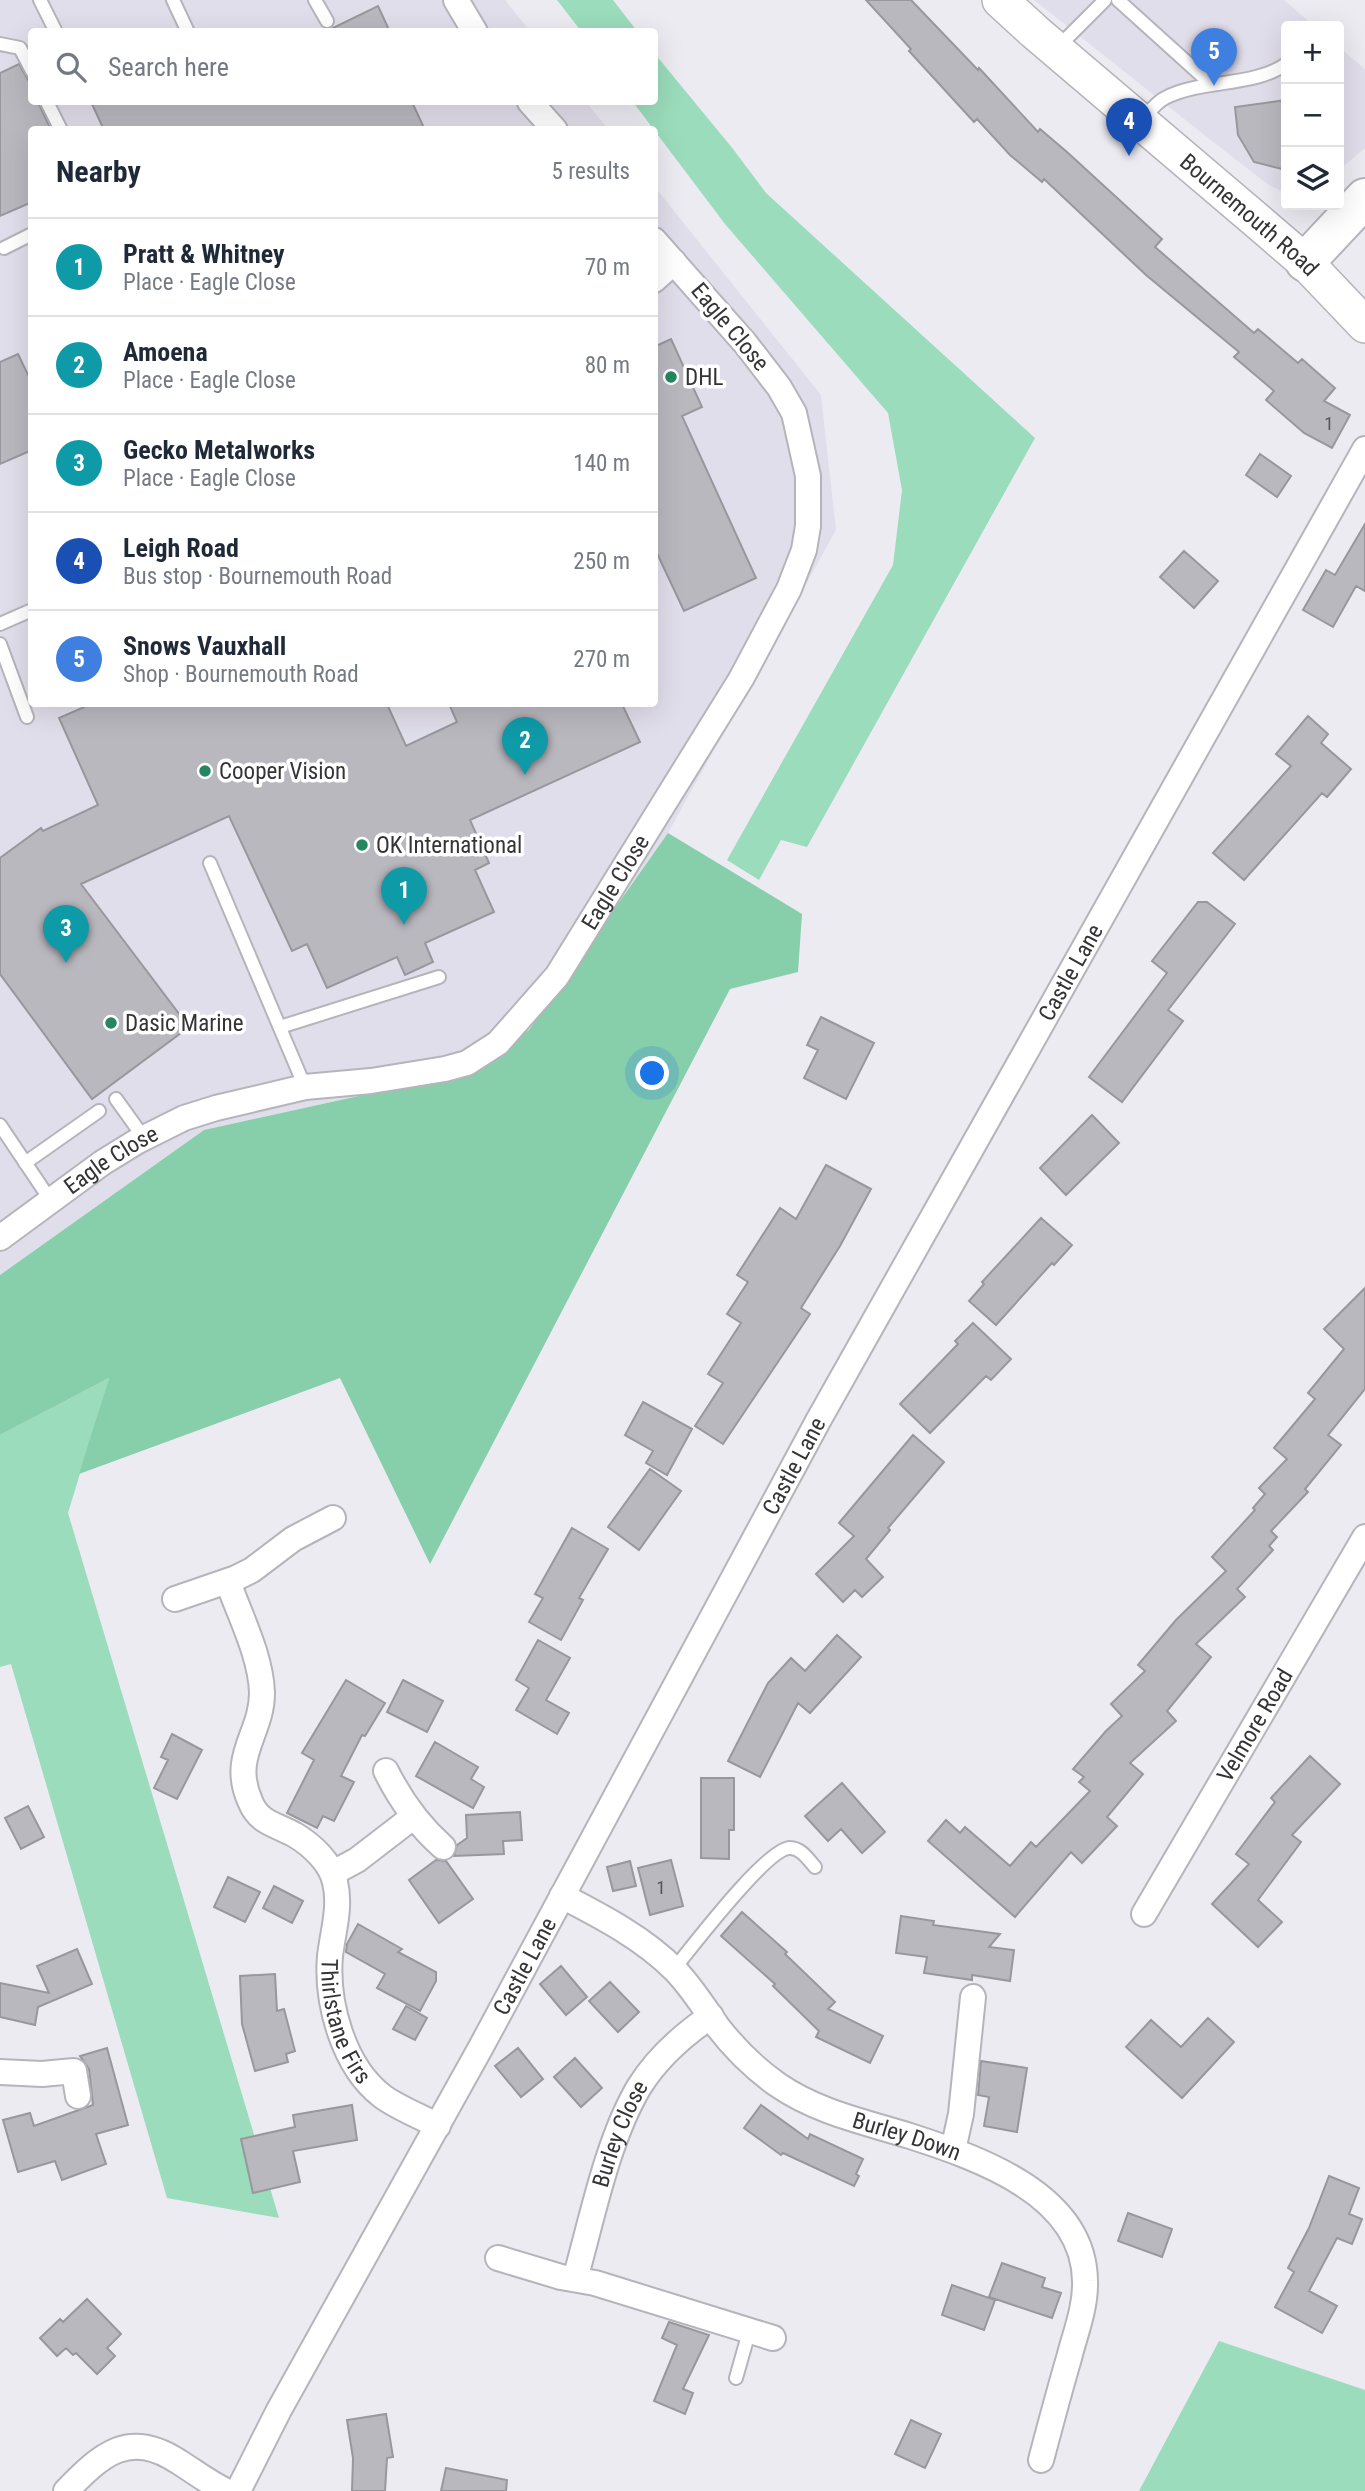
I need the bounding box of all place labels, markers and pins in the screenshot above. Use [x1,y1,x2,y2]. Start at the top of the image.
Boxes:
pin: 5 [1191,28,1237,86]
pin: 4 [1106,98,1152,156]
place label: DHL [685,364,723,391]
marker: DHL [663,369,679,385]
pin: 2 [502,717,548,775]
place label: Cooper Vision [219,758,346,785]
marker: Cooper Vision [197,763,213,779]
place label: OK International [376,832,522,859]
marker: OK International [354,837,370,853]
pin: 1 [381,867,427,925]
pin: 3 [43,905,89,963]
place label: Dasic Marine [125,1010,243,1037]
marker: Dasic Marine [103,1015,119,1031]

